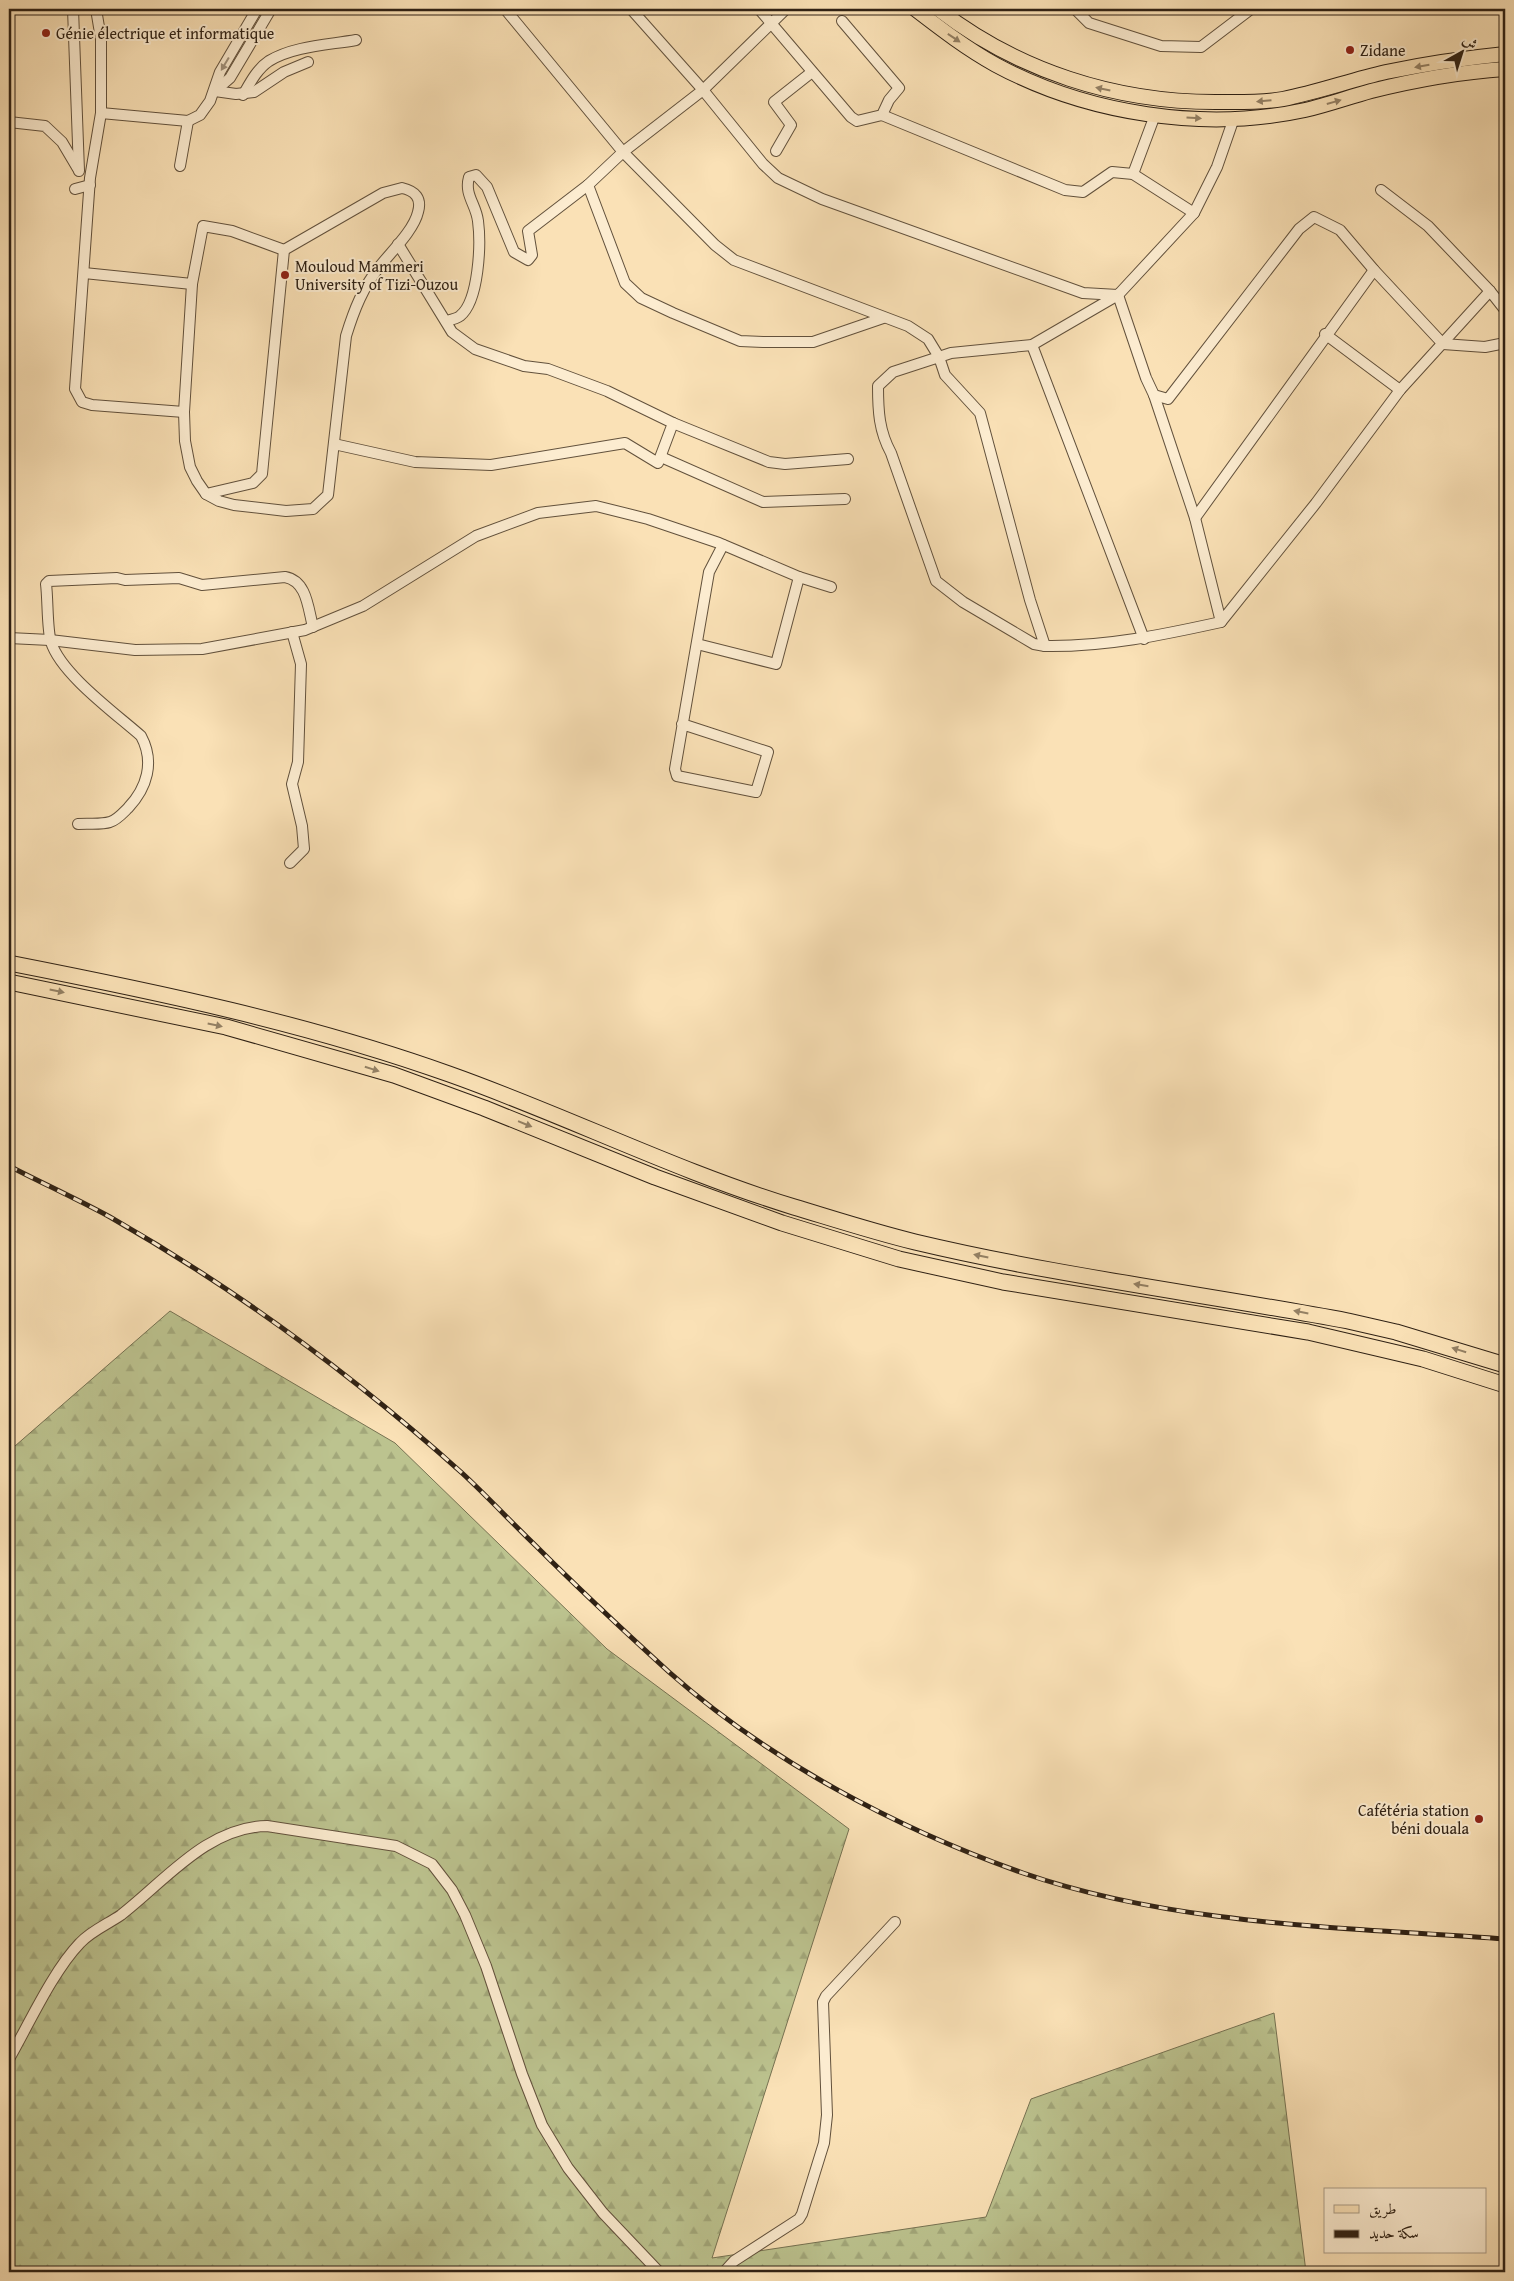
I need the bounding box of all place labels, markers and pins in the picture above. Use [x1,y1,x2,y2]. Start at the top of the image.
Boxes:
place label: Génie électrique et informatique [56,21,274,45]
marker: Génie électrique et informatique [40,27,52,39]
place label: Zidane [1360,38,1406,62]
marker: Zidane [1344,44,1356,56]
place label: Mouloud Mammeri University of Tizi-Ouzou [295,254,458,296]
marker: Mouloud Mammeri University of Tizi-Ouzou [279,269,291,281]
place label: Cafétéria station béni douala [1358,1798,1469,1840]
marker: Cafétéria station béni douala [1473,1813,1485,1825]

